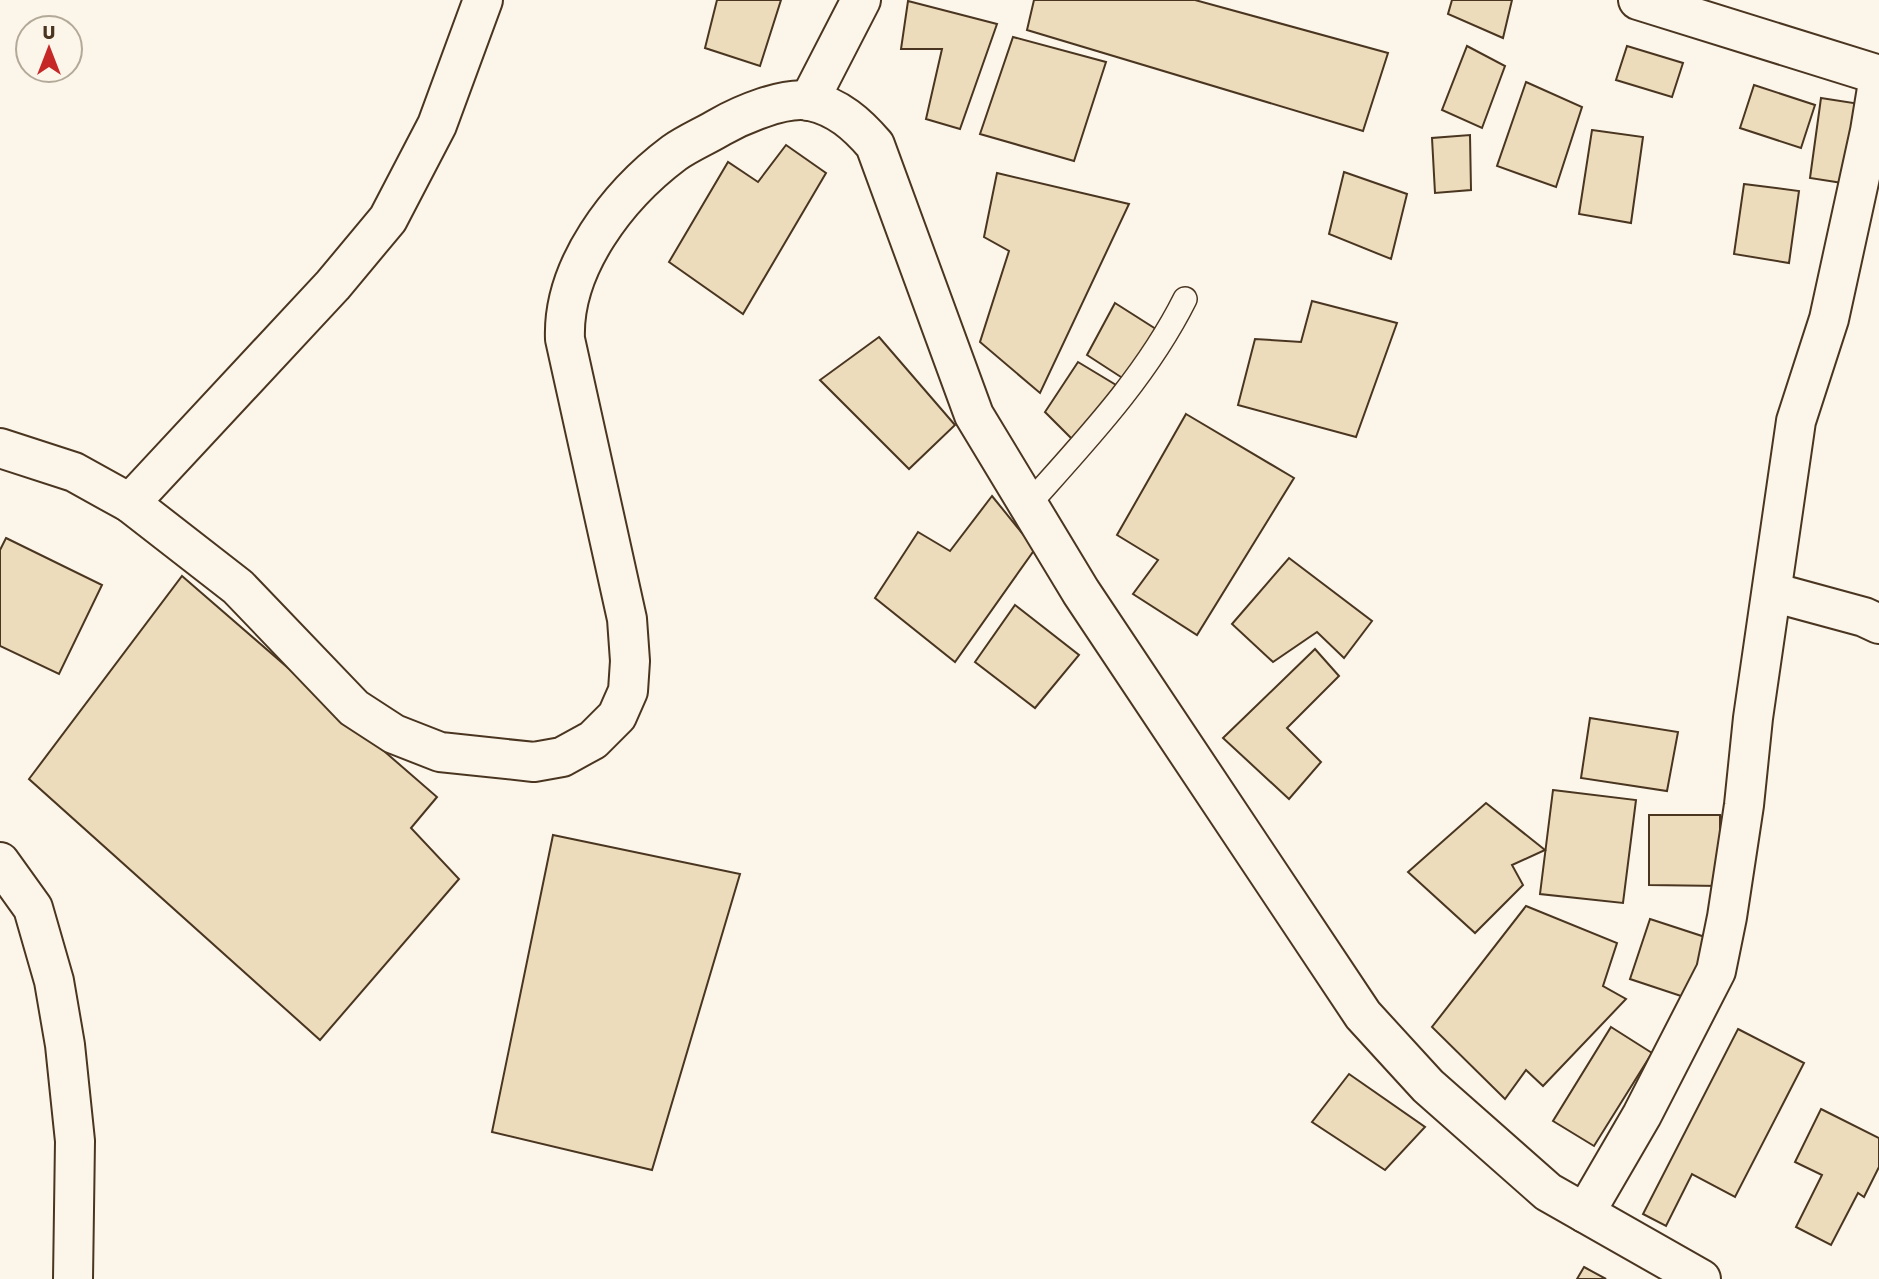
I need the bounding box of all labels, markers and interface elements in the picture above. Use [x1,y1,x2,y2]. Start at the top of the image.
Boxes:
north arrow [14,14,84,84]
text: U [42,19,56,46]

